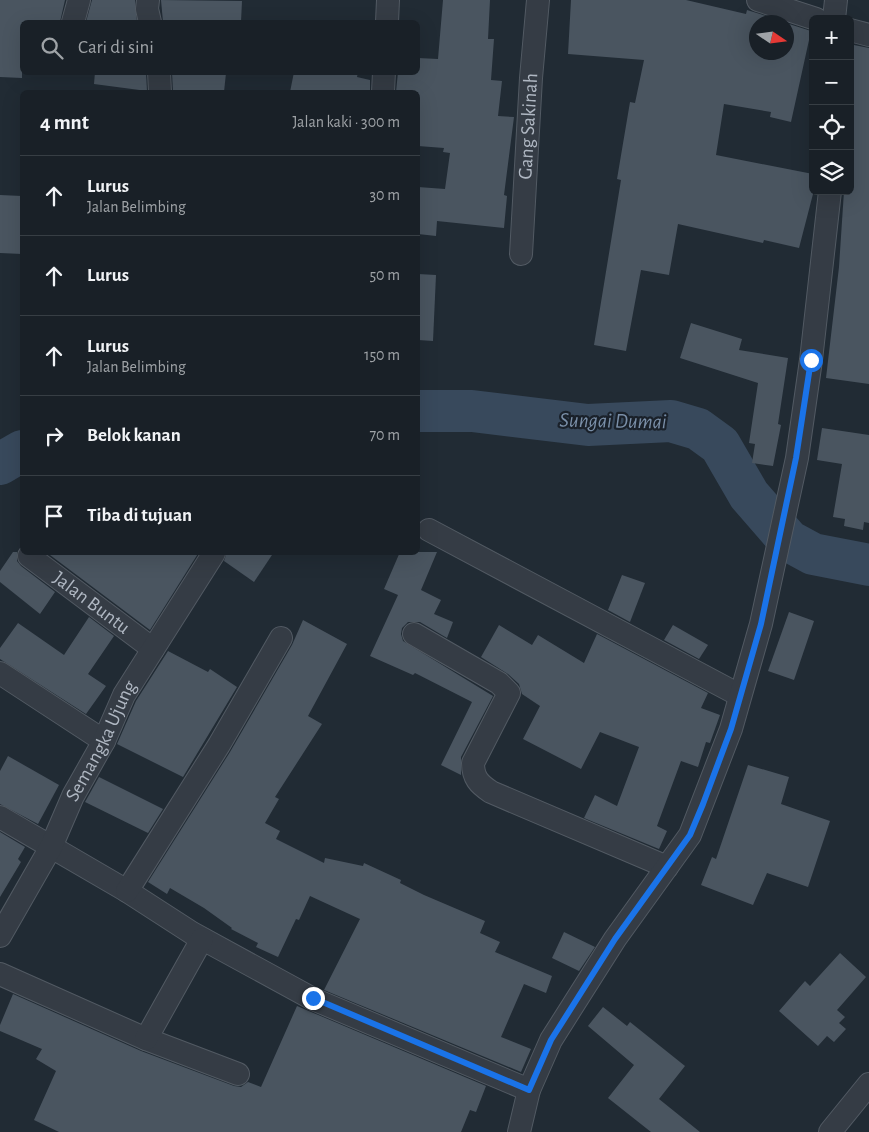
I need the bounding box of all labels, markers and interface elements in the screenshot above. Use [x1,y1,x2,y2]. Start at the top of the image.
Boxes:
north arrow [749,15,794,60]
map controls [809,15,854,195]
button: + [809,15,854,60]
search box [20,20,420,75]
icon: search [38,34,66,62]
text: Cari di sini [78,38,154,57]
button: − [809,60,854,105]
street label: Gang Sakinah [515,72,541,180]
button: locate [809,105,854,150]
text: 4 mnt [40,112,89,133]
text: Jalan kaki · 300 m [292,114,400,130]
button: layers [809,150,854,195]
text: Lurus [87,177,129,196]
icon: ahead [40,182,68,210]
text: 30 m [370,187,400,203]
text: Jalan Belimbing [87,199,186,215]
icon: ahead [40,262,68,290]
text: Lurus [87,266,129,285]
text: 50 m [369,267,400,283]
text: Lurus [87,337,129,356]
icon: ahead [40,342,68,370]
text: 150 m [364,347,400,363]
route start [800,349,823,372]
text: Jalan Belimbing [87,359,186,375]
water label: Sungai Dumai [559,410,667,432]
icon: right [40,422,68,450]
text: Belok kanan [87,426,181,445]
text: 70 m [369,427,400,443]
icon: arrive [40,502,68,530]
text: Tiba di tujuan [87,506,192,525]
street label: Jalan Buntu [49,568,134,638]
street label: Semangka Ujung [62,677,141,805]
route end [302,987,325,1010]

